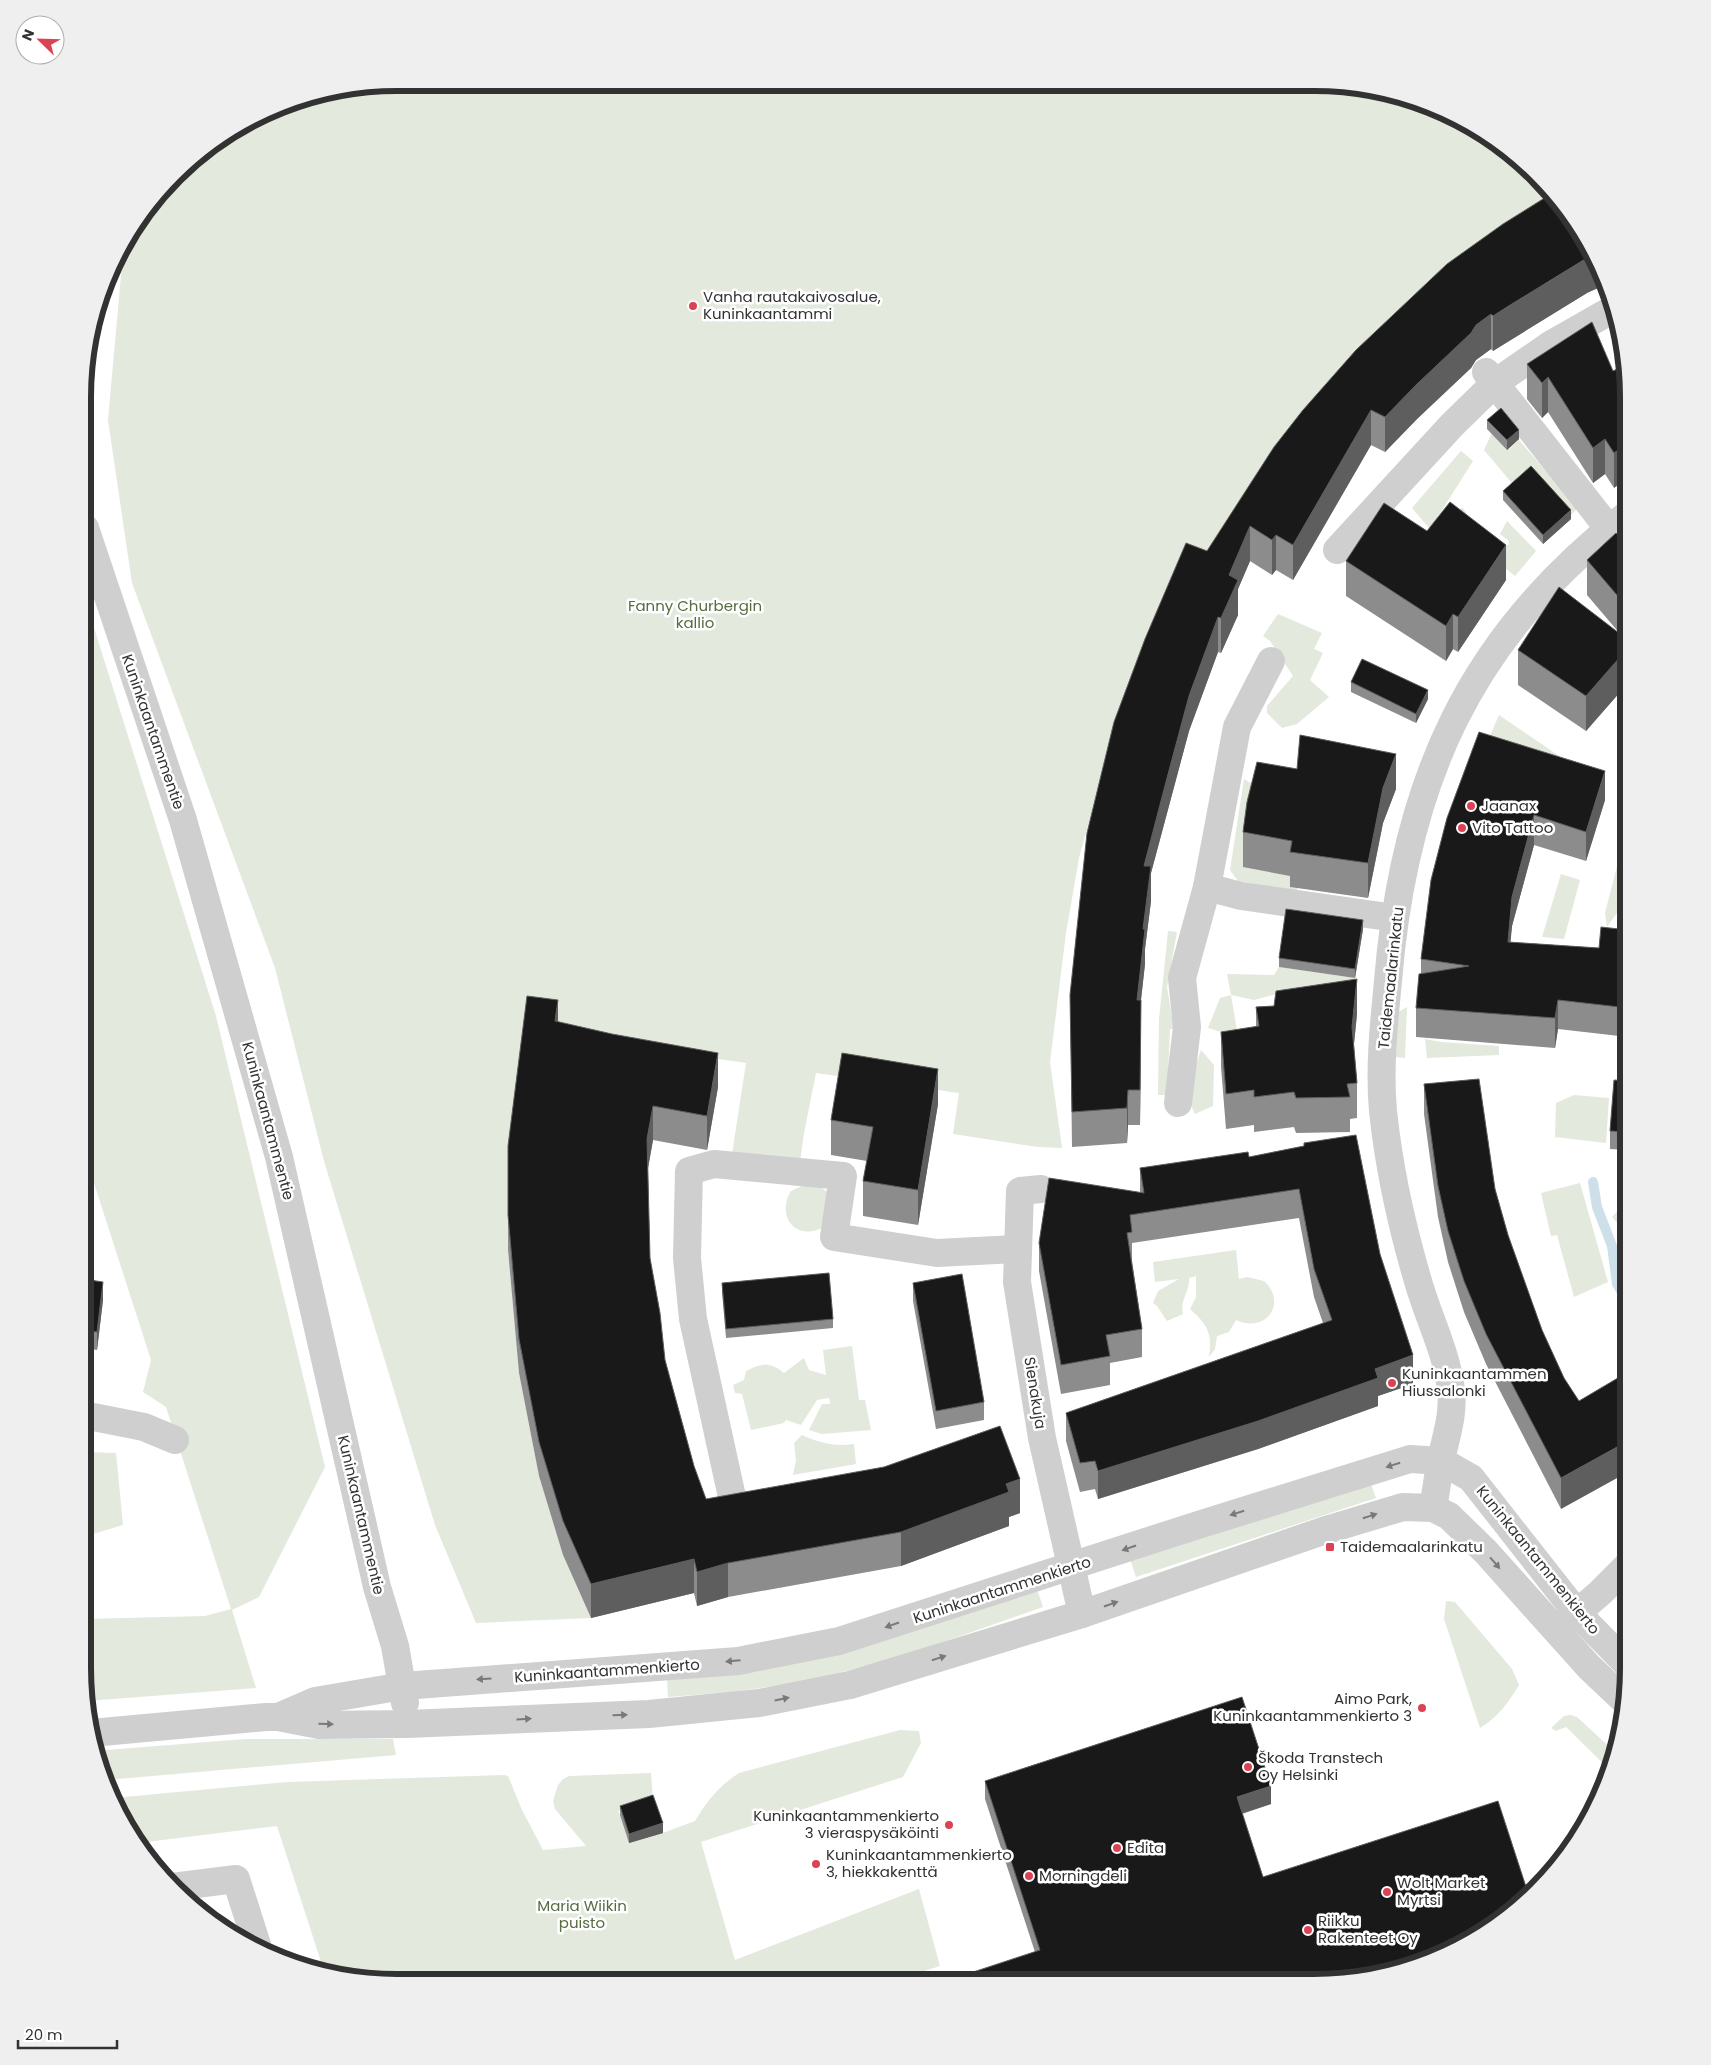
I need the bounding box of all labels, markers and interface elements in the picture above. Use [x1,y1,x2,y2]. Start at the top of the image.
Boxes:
north arrow [15,15,65,65]
text: N [17,26,39,44]
place label: Vanha rautakaivosalue, Kuninkaantammi [703,286,881,324]
marker: Vanha rautakaivosalue, Kuninkaantammi [687,300,699,312]
park label: Fanny Churbergin kallio [628,595,762,633]
street label: Kuninkaantammentie [117,651,190,812]
place label: Jaanax [1481,795,1536,816]
marker: Jaanax [1465,800,1477,812]
place label: Vito Tattoo [1472,817,1553,838]
marker: Vito Tattoo [1456,822,1468,834]
street label: Taidemaalarinkatu [1373,906,1408,1050]
street label: Kuninkaantammentie [237,1039,300,1202]
street label: Sienakuja [1019,1355,1052,1430]
place label: Kuninkaantammen Hiussalonki [1402,1363,1546,1401]
marker: Kuninkaantammen Hiussalonki [1386,1377,1398,1389]
street label: Kuninkaantammentie [333,1433,390,1597]
one-way arrow [1385,1461,1400,1469]
street label: Kuninkaantammenkierto [1472,1481,1605,1639]
one-way arrow [1230,1509,1245,1517]
one-way arrow [1362,1512,1377,1520]
place label: Taidemaalarinkatu [1340,1536,1483,1557]
marker: Taidemaalarinkatu [1324,1541,1336,1553]
one-way arrow [1122,1545,1137,1552]
street label: Kuninkaantammenkierto [910,1551,1093,1628]
one-way arrow [1490,1556,1501,1569]
one-way arrow [1103,1599,1118,1607]
one-way arrow [884,1622,899,1630]
one-way arrow [932,1653,947,1661]
street label: Kuninkaantammenkierto [514,1654,700,1687]
one-way arrow [725,1658,741,1666]
one-way arrow [476,1676,492,1684]
place label: Aimo Park, Kuninkaantammenkierto 3 [1213,1688,1412,1726]
one-way arrow [774,1695,789,1703]
marker: Aimo Park, Kuninkaantammenkierto 3 [1416,1702,1428,1714]
one-way arrow [613,1711,629,1719]
one-way arrow [516,1715,532,1723]
one-way arrow [319,1721,335,1729]
place label: Škoda Transtech Oy Helsinki [1258,1747,1383,1785]
marker: Škoda Transtech Oy Helsinki [1242,1761,1254,1773]
place label: Kuninkaantammenkierto 3 vieraspysäköinti [753,1805,939,1843]
marker: Kuninkaantammenkierto 3 vieraspysäköinti [943,1819,955,1831]
place label: Edita [1127,1837,1164,1858]
marker: Edita [1111,1842,1123,1854]
place label: Kuninkaantammenkierto 3, hiekkakenttä [826,1844,1012,1882]
marker: Kuninkaantammenkierto 3, hiekkakenttä [810,1858,822,1870]
place label: Morningdeli [1039,1865,1127,1886]
marker: Morningdeli [1023,1870,1035,1882]
place label: Wolt Market Myrtsi [1397,1872,1486,1910]
marker: Wolt Market Myrtsi [1381,1886,1393,1898]
park label: Maria Wiikin puisto [537,1895,627,1933]
place label: Riikku Rakenteet Oy [1318,1910,1418,1948]
marker: Riikku Rakenteet Oy [1302,1924,1314,1936]
scale bar [18,2018,116,2050]
text: 20 m [25,2024,63,2045]

